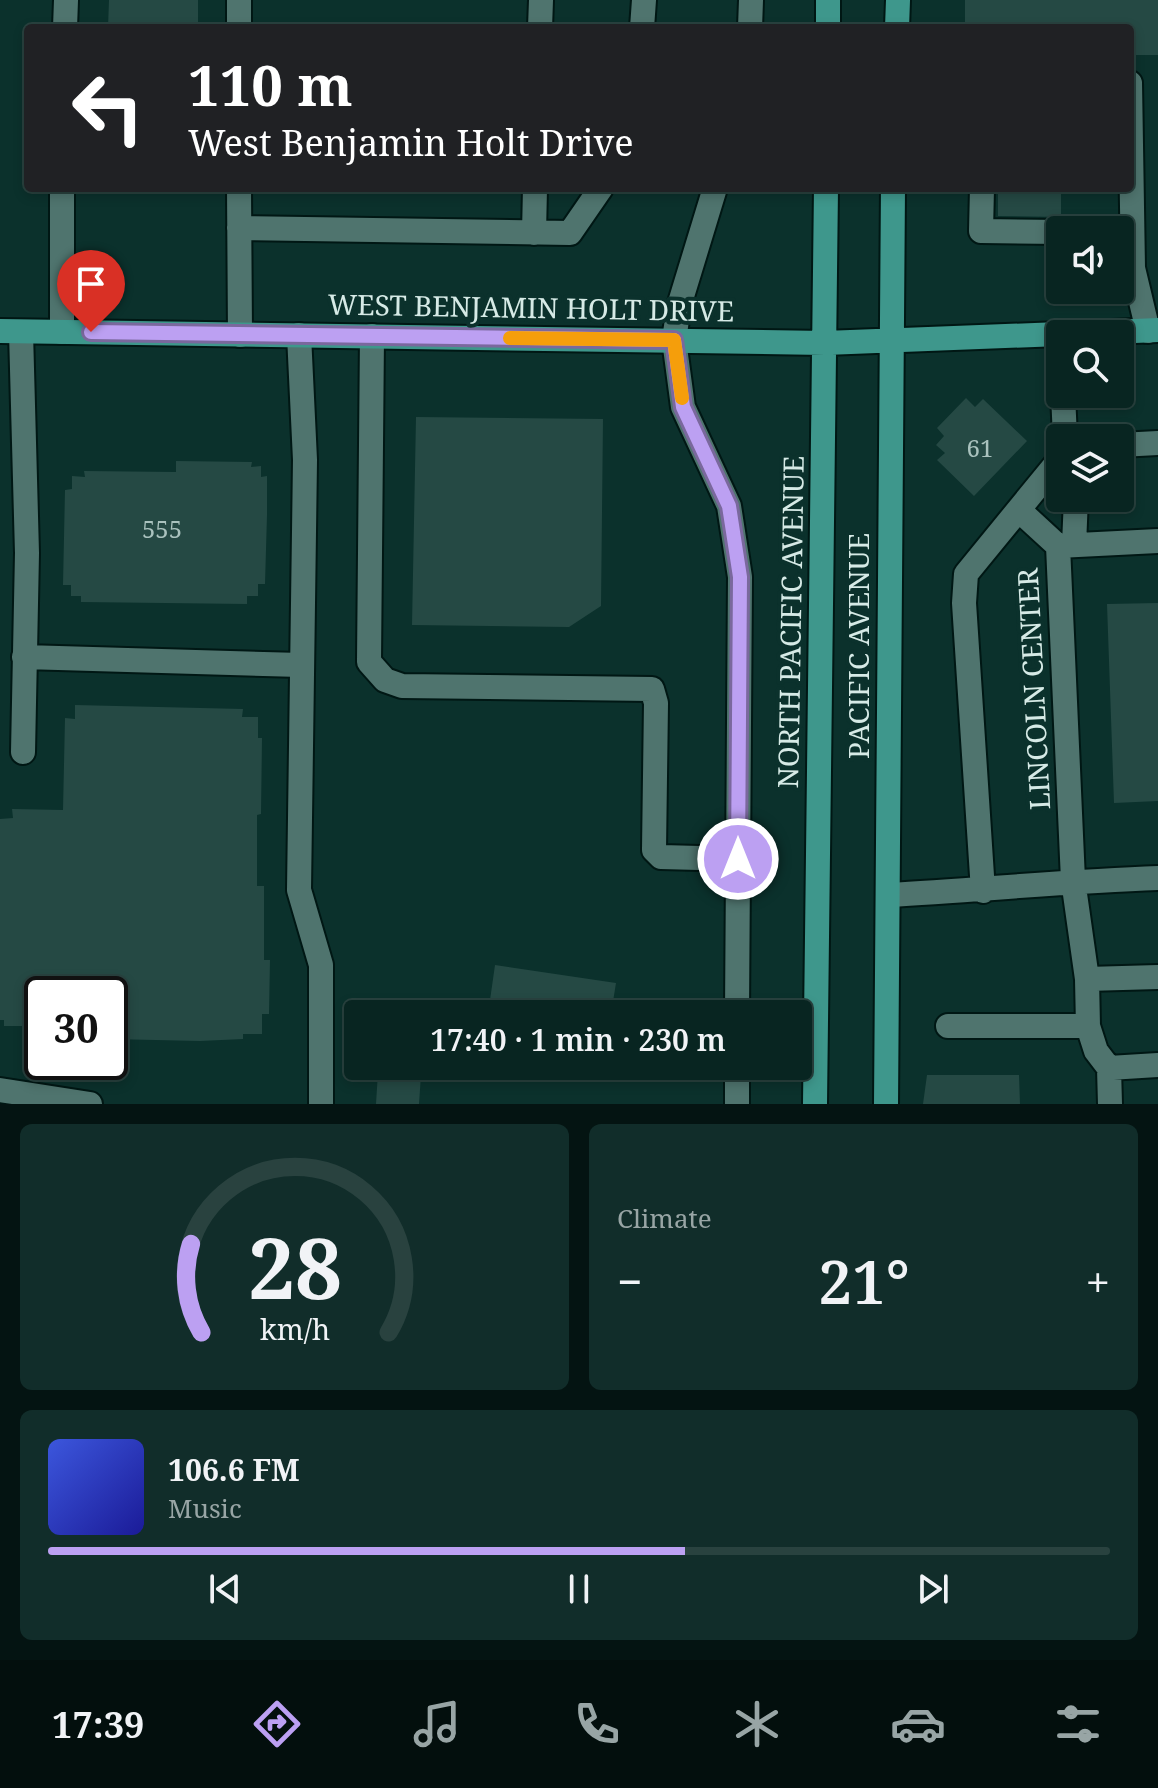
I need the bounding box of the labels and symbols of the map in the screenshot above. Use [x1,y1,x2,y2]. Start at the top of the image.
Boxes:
pin [57,250,125,332]
street label: WEST BENJAMIN HOLT DRIVE [328,284,734,330]
house number: 61 [967,431,993,464]
street label: NORTH PACIFIC AVENUE [768,455,812,789]
house number: 555 [142,512,182,545]
street label: PACIFIC AVENUE [839,533,877,759]
street label: LINCOLN CENTER [1008,567,1058,811]
position arrow [696,817,780,901]
speed limit sign: 30 [24,976,128,1080]

